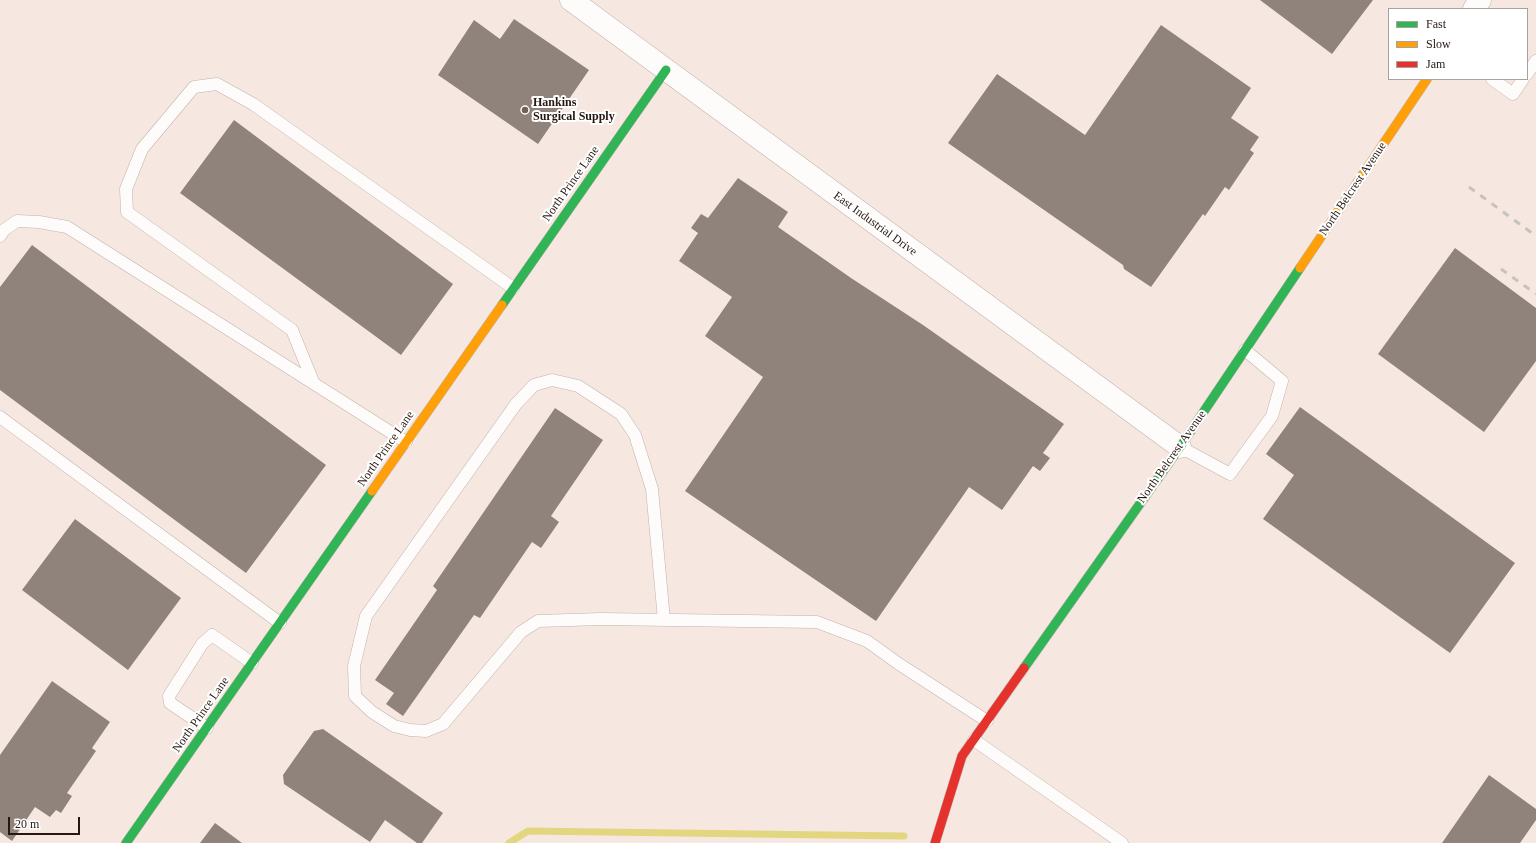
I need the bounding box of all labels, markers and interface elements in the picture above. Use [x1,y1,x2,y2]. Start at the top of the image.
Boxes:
legend [1388,8,1528,80]
text: Fast [1426,17,1446,31]
text: Slow [1426,37,1451,51]
text: Jam [1426,57,1445,71]
place label: Hankins Surgical Supply [533,96,615,124]
marker: Hankins Surgical Supply [520,105,530,115]
street label: North Belcrest Avenue [1316,139,1390,239]
street label: North Prince Lane [540,144,602,224]
street label: East Industrial Drive [830,189,920,259]
street label: North Belcrest Avenue [1135,408,1209,506]
street label: North Prince Lane [355,409,417,489]
street label: North Prince Lane [170,675,232,755]
scale bar [10,809,82,835]
text: 20 m [15,817,39,831]

